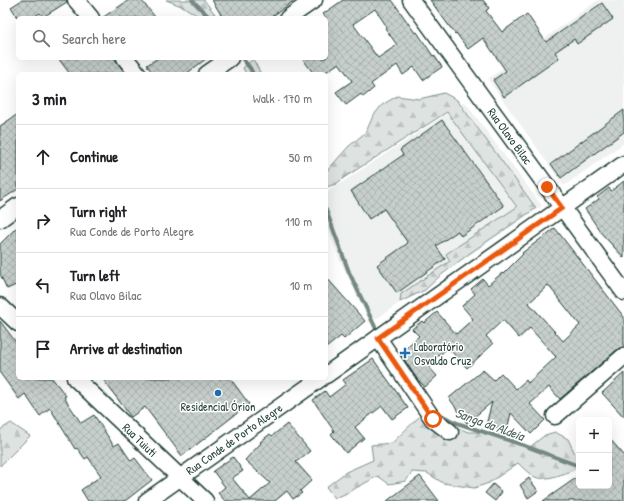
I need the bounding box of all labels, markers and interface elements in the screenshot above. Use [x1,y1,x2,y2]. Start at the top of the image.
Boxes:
search box [16,16,328,60]
icon: search [30,27,52,49]
text: Search here [62,28,126,49]
text: 3 min [32,87,67,110]
text: Walk · 170 m [253,89,312,107]
street label: Rua Olavo Bilac [484,104,536,168]
icon: ahead [32,146,54,168]
text: Continue [70,146,118,167]
text: 50 m [289,148,312,166]
route end [538,178,556,196]
text: Turn right [70,201,126,222]
icon: right [32,210,54,232]
text: 110 m [285,212,312,230]
text: Rua Conde de Porto Alegre [70,222,194,240]
text: Turn left [70,265,120,286]
icon: left [32,274,54,296]
text: 10 m [290,276,312,294]
text: Rua Olavo Bilac [70,286,142,304]
icon: arrive [32,338,54,360]
text: Arrive at destination [70,338,182,359]
place label: Laboratório Osvaldo Cruz [414,338,471,369]
marker: Laboratório Osvaldo Cruz [399,347,411,359]
marker: Residencial Órion [213,388,223,398]
place label: Residencial Órion [181,398,255,415]
street label: Rua Conde de Porto Alegre [182,399,286,479]
water label: Sanga da Aldeia [453,403,529,446]
route start [424,410,442,428]
map controls [576,417,612,489]
button: + [576,417,612,453]
street label: Rua Tuiuti [119,419,161,461]
button: − [576,453,612,489]

